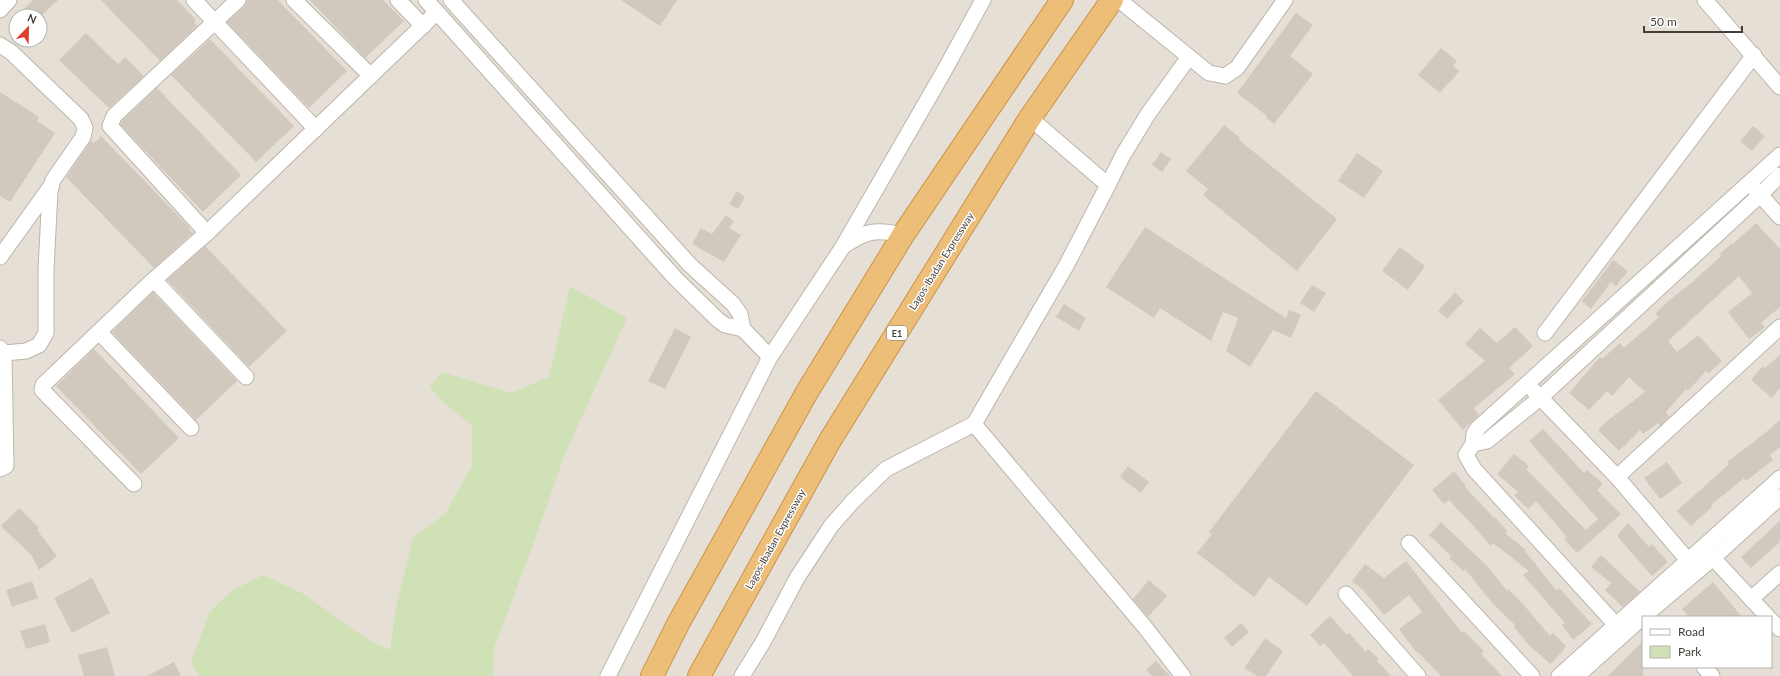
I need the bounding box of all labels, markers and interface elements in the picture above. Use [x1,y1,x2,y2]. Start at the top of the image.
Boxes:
north arrow [8,8,48,48]
scale bar [1644,8,1742,34]
text: N [26,11,39,26]
text: 50 m [1650,14,1677,29]
street label: Lagos-Ibadan Expressway [906,209,976,312]
road number: E1 [887,326,907,340]
street label: Lagos-Ibadan Expressway [742,486,808,591]
legend [1642,616,1772,668]
text: Road [1678,624,1705,639]
text: Park [1678,644,1702,659]

